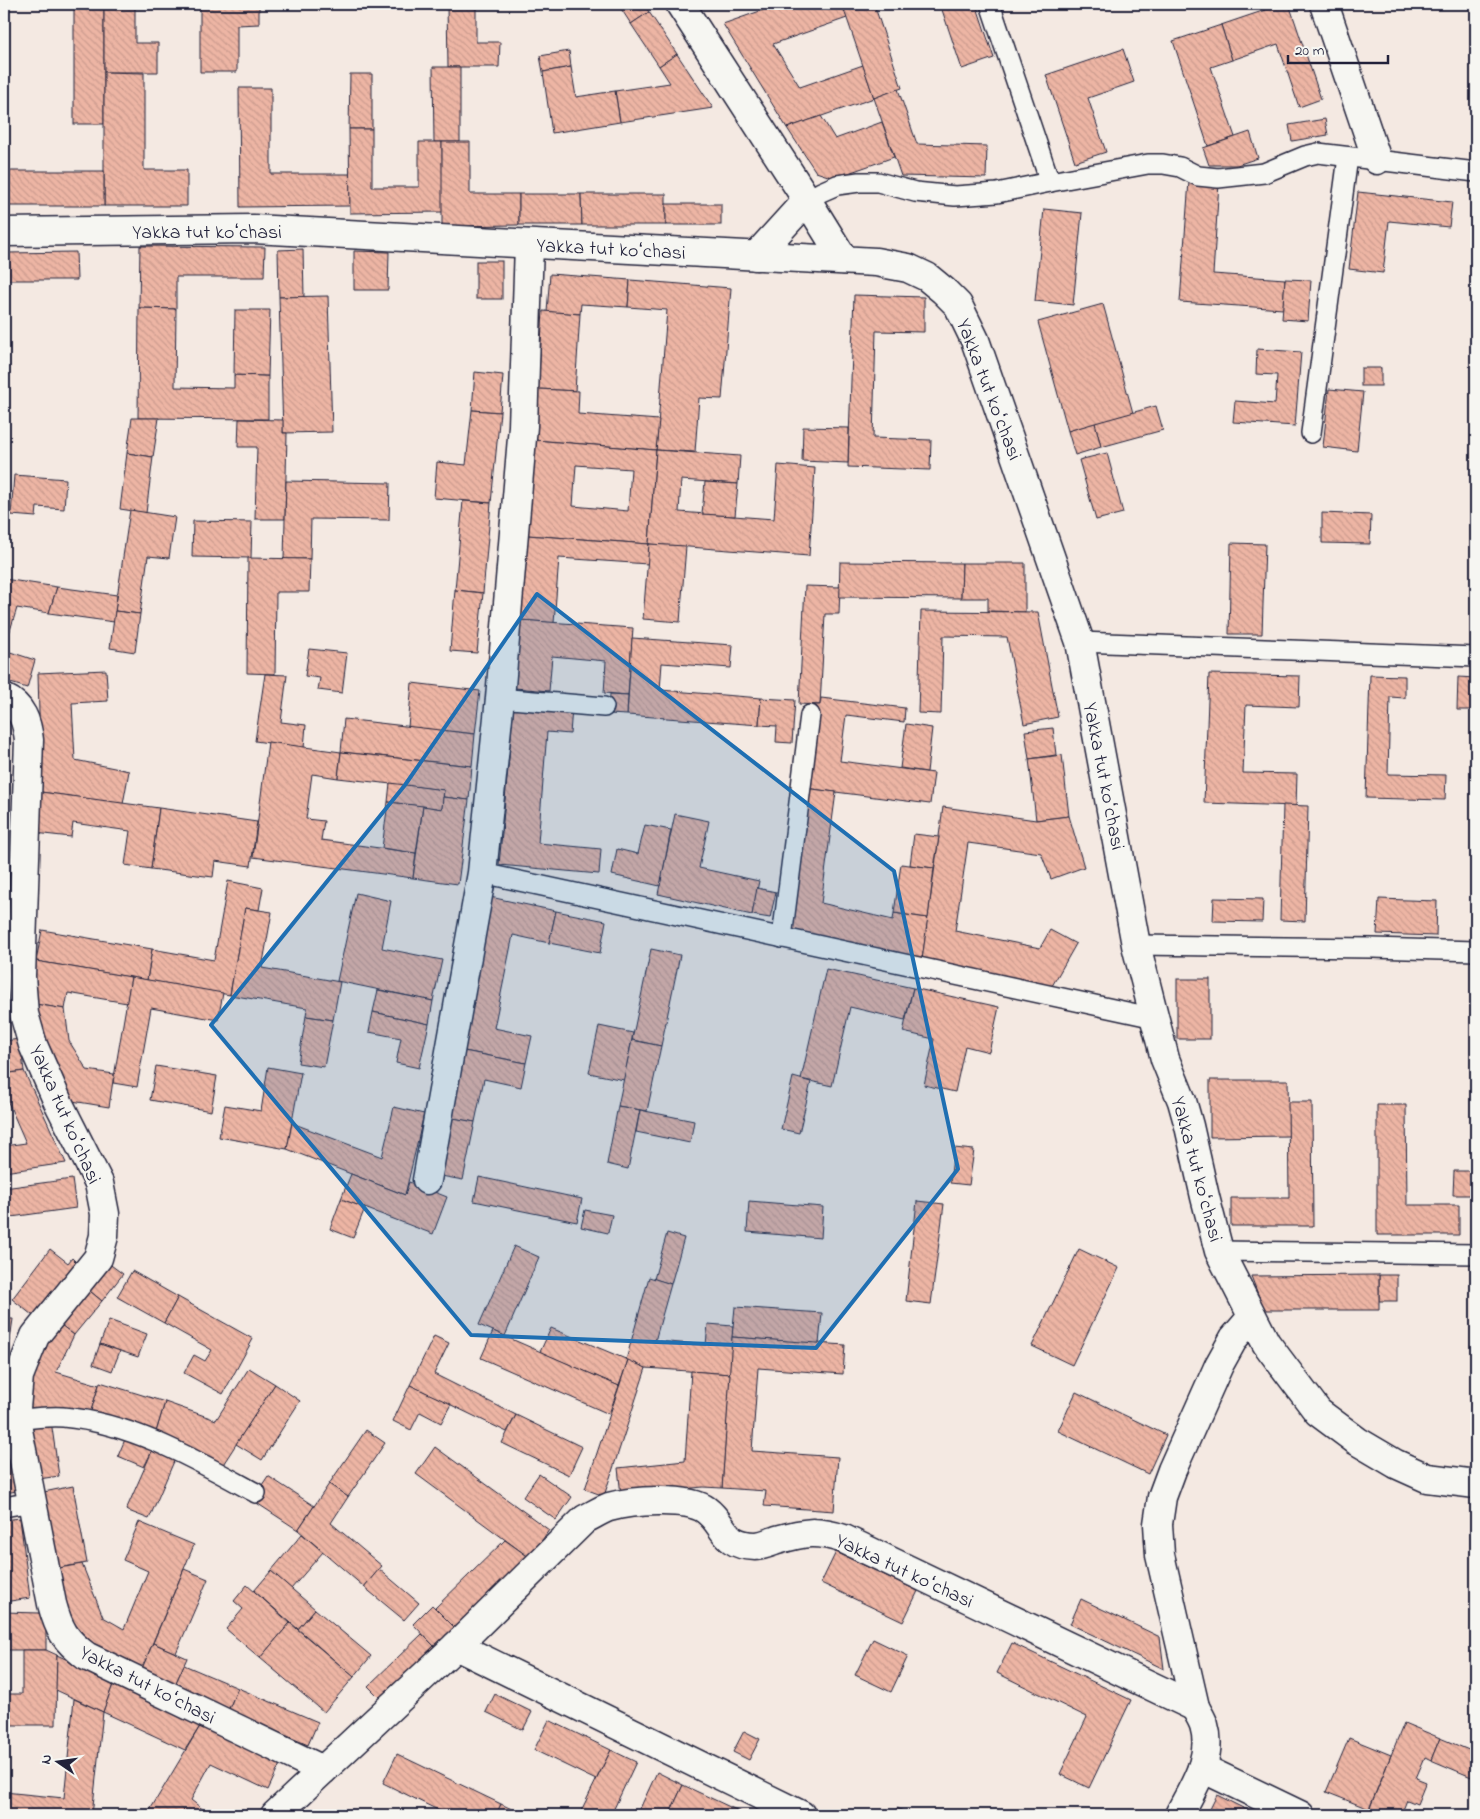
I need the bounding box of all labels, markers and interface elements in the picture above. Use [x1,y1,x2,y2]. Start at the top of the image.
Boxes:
scale bar [1288,32,1388,64]
text: 20 m [1295,40,1325,62]
street label: Yakka tut koʻchasi [132,219,282,248]
street label: Yakka tut koʻchasi [535,232,686,269]
street label: Yakka tut koʻchasi [947,315,1028,465]
street label: Yakka tut koʻchasi [1074,700,1131,853]
street label: Yakka tut koʻchasi [20,1041,107,1189]
street label: Yakka tut koʻchasi [1162,1094,1229,1246]
street label: Yakka tut koʻchasi [830,1527,978,1617]
street label: Yakka tut koʻchasi [74,1639,220,1733]
north arrow [32,1736,82,1786]
text: N [36,1752,58,1766]

